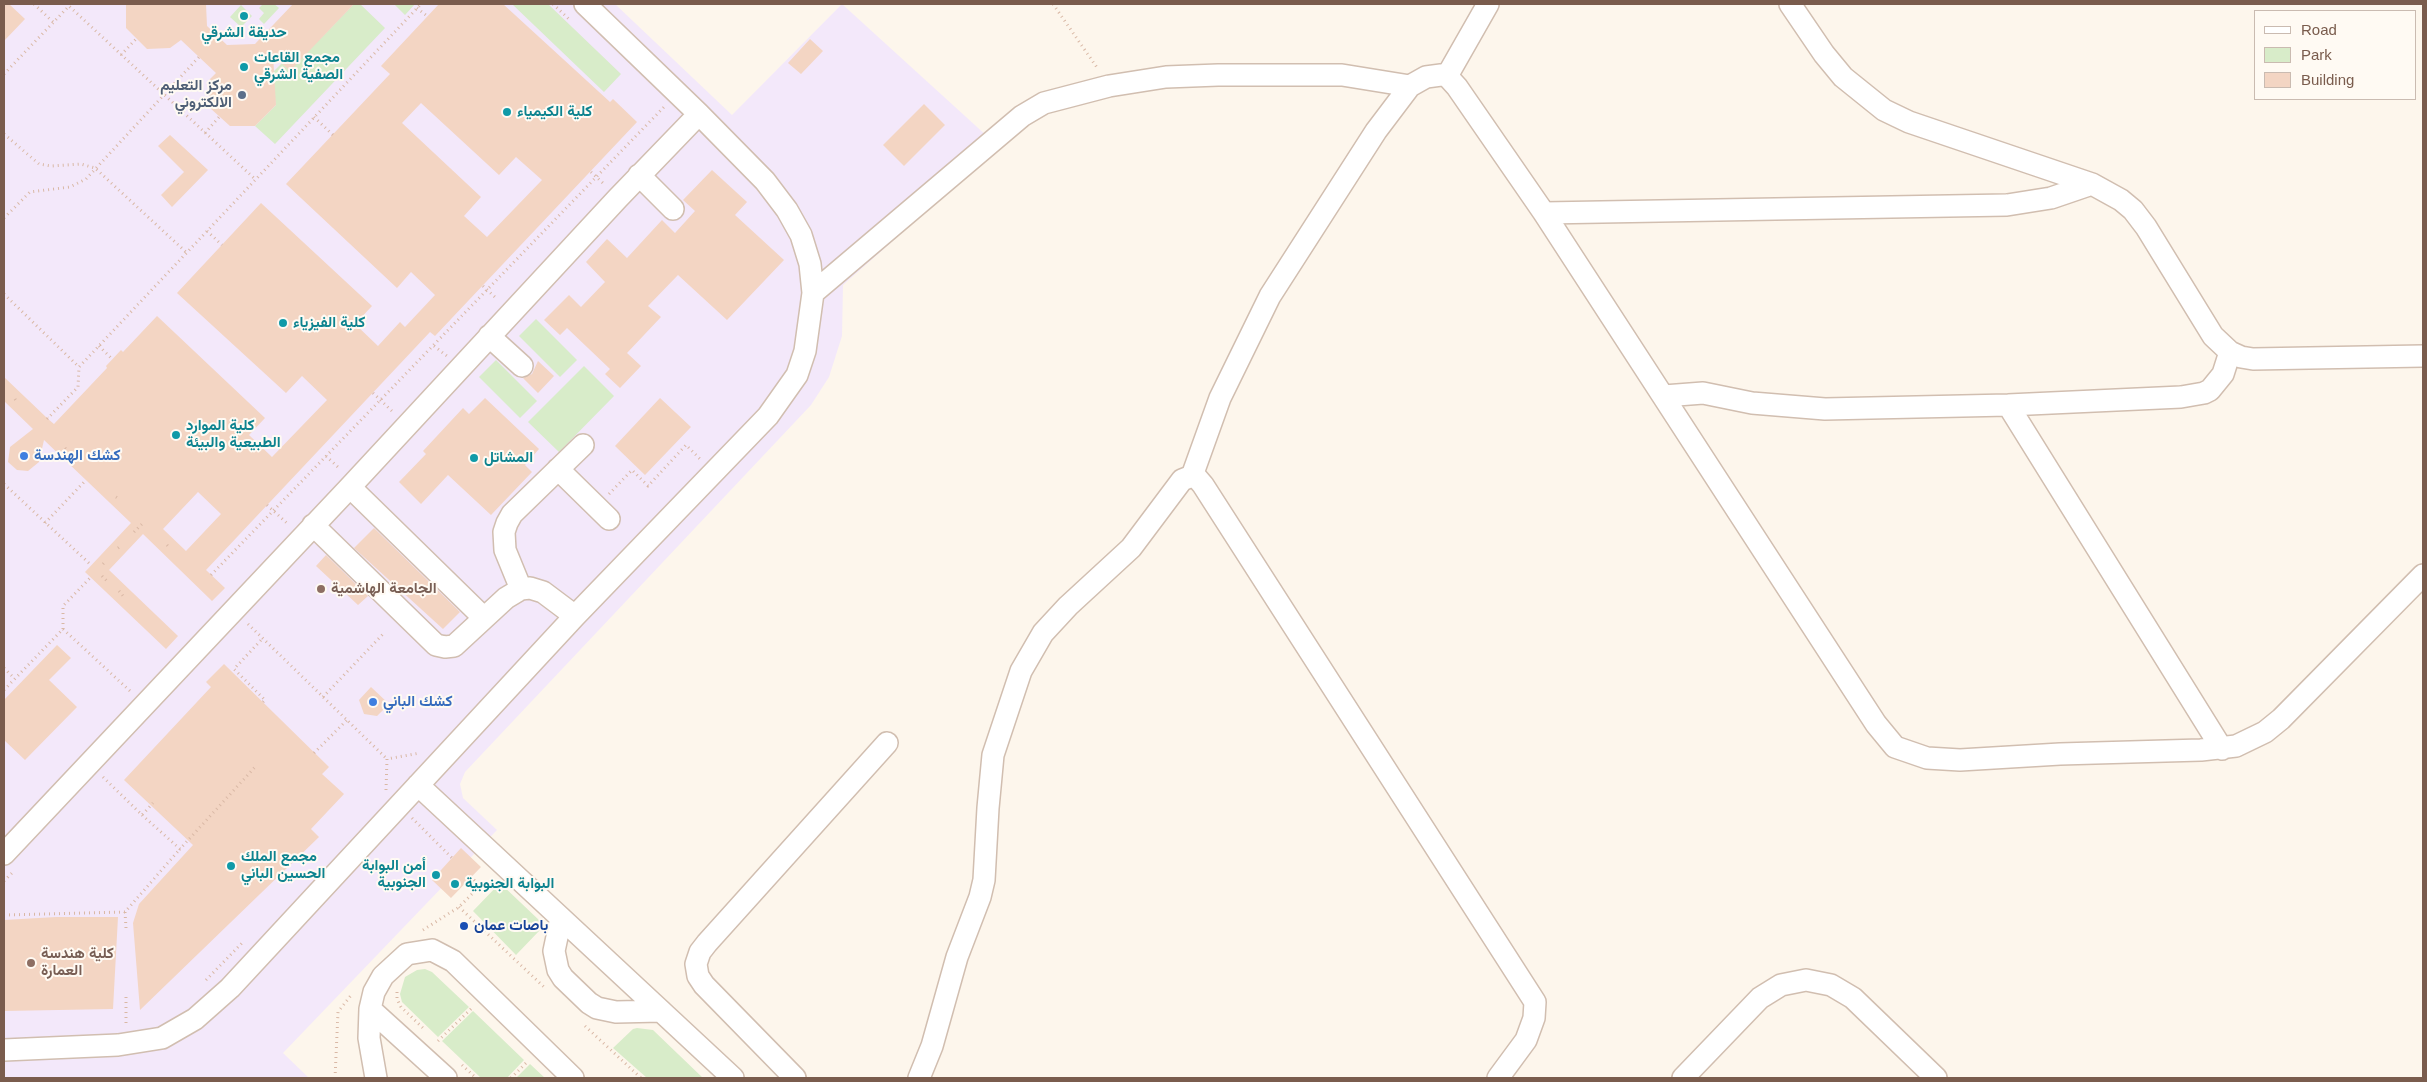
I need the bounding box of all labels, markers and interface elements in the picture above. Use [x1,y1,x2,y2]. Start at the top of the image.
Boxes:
marker: حديقة الشرقي [238,10,250,22]
legend [2254,10,2417,100]
text: Road [2301,21,2337,38]
place label: حديقة الشرقي [201,24,287,42]
text: Park [2301,46,2332,63]
place label: مجمع القاعات الصفية الشرقي [254,49,343,84]
marker: مجمع القاعات الصفية الشرقي [238,61,250,73]
text: Building [2301,71,2354,88]
place label: مركز التعليم الالكتروني [160,77,232,112]
marker: مركز التعليم الالكتروني [236,89,248,101]
place label: كلية الكيمياء [517,103,592,121]
marker: كلية الكيمياء [501,106,513,118]
place label: كلية الفيزياء [293,314,365,332]
marker: كلية الفيزياء [277,317,289,329]
place label: كلية الموارد الطبيعية والبيئة [186,417,281,452]
marker: كلية الموارد الطبيعية والبيئة [170,429,182,441]
place label: كشك الهندسة [34,447,120,465]
place label: المشاتل [484,449,533,467]
marker: كشك الهندسة [18,450,30,462]
marker: المشاتل [468,452,480,464]
place label: الجامعة الهاشمية [331,580,437,598]
marker: الجامعة الهاشمية [315,583,327,595]
place label: كشك الباني [383,693,452,711]
marker: كشك الباني [367,696,379,708]
place label: مجمع الملك الحسين الباني [241,848,325,883]
place label: أمن البوابة الجنوبية [362,857,426,892]
marker: مجمع الملك الحسين الباني [225,860,237,872]
marker: أمن البوابة الجنوبية [430,869,442,881]
place label: البوابة الجنوبية [465,875,554,893]
marker: البوابة الجنوبية [449,878,461,890]
place label: باصات عمان [474,917,548,935]
marker: باصات عمان [458,920,470,932]
place label: كلية هندسة العمارة [41,945,114,980]
marker: كلية هندسة العمارة [25,957,37,969]

